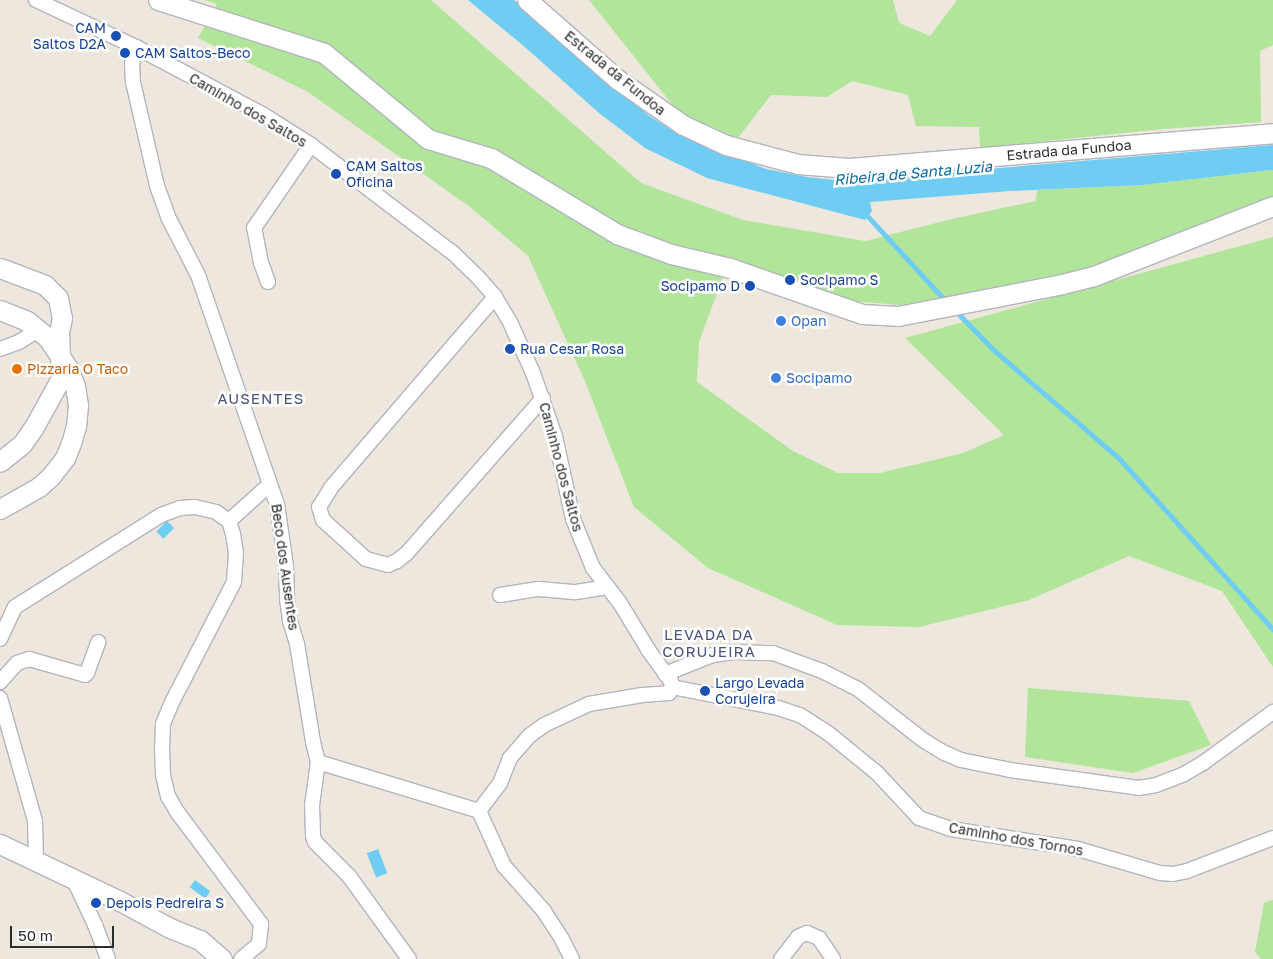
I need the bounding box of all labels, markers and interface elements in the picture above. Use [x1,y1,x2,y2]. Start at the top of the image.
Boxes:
place label: CAM Saltos D2A [33,20,106,52]
street label: Estrada da Fundoa [561,27,669,119]
marker: CAM Saltos D2A [110,30,122,42]
place label: CAM Saltos-Beco [135,45,250,61]
marker: CAM Saltos-Beco [119,47,131,59]
street label: Caminho dos Saltos [186,69,310,151]
street label: Estrada da Fundoa [1006,136,1132,164]
water label: Ribeira de Santa Luzia [833,157,993,189]
place label: CAM Saltos Oficina [346,158,423,190]
marker: CAM Saltos Oficina [330,168,342,180]
place label: Socipamo S [800,272,879,288]
marker: Socipamo S [784,274,796,286]
place label: Socipamo D [661,278,740,294]
marker: Socipamo D [744,280,756,292]
place label: Opan [791,313,826,329]
marker: Opan [775,315,787,327]
place label: Rua Cesar Rosa [520,341,624,357]
marker: Rua Cesar Rosa [504,343,516,355]
place label: Pizzaria O Taco [27,361,128,377]
marker: Pizzaria O Taco [11,363,23,375]
place label: Socipamo [786,370,852,386]
marker: Socipamo [770,372,782,384]
district label: AUSENTES [217,390,305,408]
street label: Caminho dos Saltos [536,401,586,533]
street label: Beco dos Ausentes [268,503,302,631]
district label: LEVADA DA CORUJEIRA [661,625,757,660]
place label: Largo Levada Corujeira [715,675,804,708]
marker: Largo Levada Corujeira [699,685,711,697]
street label: Caminho dos Tornos [947,819,1085,859]
place label: Depois Pedreira S [106,895,224,911]
marker: Depois Pedreira S [90,897,102,909]
scale bar [12,916,116,948]
text: 50 m [18,926,53,944]

